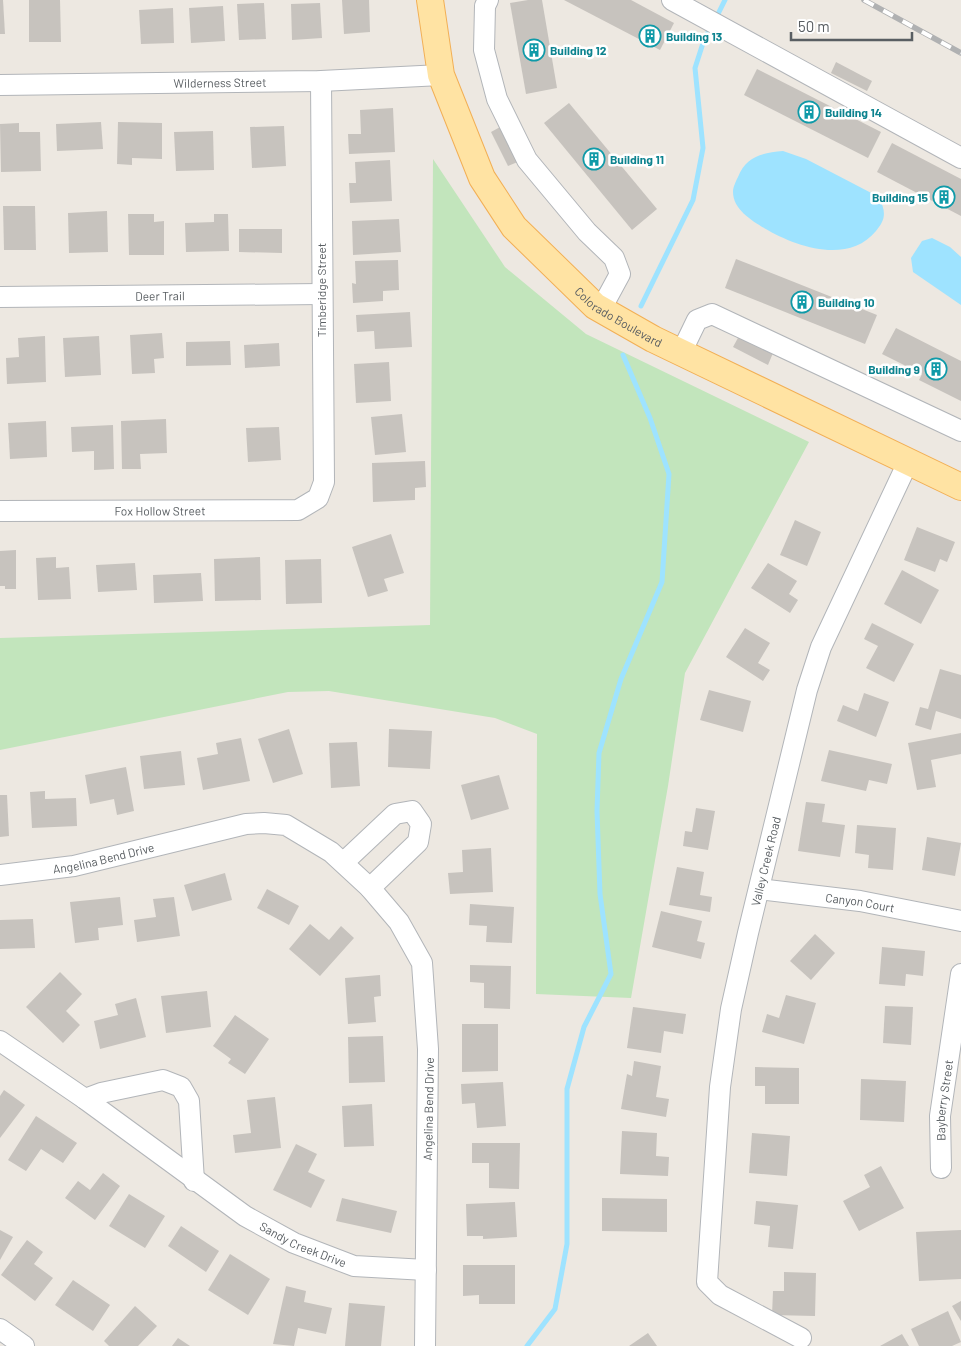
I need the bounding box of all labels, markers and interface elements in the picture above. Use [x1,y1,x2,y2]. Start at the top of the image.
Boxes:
scale bar [791,10,912,42]
text: 50 m [798,17,830,35]
building icon: Building 13 [638,24,662,48]
place label: Building 13 [666,29,722,43]
building icon: Building 12 [522,38,546,62]
place label: Building 12 [550,43,607,57]
street label: Wilderness Street [173,75,267,90]
building icon: Building 14 [797,100,821,124]
place label: Building 14 [825,105,882,119]
building icon: Building 11 [582,147,606,171]
place label: Building 11 [610,152,664,166]
building icon: Building 15 [932,185,956,209]
place label: Building 15 [872,190,929,204]
street label: Timberidge Street [314,243,328,337]
street label: Colorado Boulevard [572,284,665,349]
street label: Deer Trail [135,288,185,303]
building icon: Building 10 [790,290,814,314]
place label: Building 10 [818,295,875,309]
building icon: Building 9 [924,357,948,381]
place label: Building 9 [868,362,920,376]
street label: Fox Hollow Street [114,503,206,518]
street label: Valley Creek Road [748,815,783,908]
street label: Angelina Bend Drive [52,840,156,876]
street label: Canyon Court [825,890,896,915]
street label: Angelina Bend Drive [420,1057,436,1161]
street label: Bayberry Street [933,1059,955,1141]
street label: Sandy Creek Drive [257,1219,349,1269]

